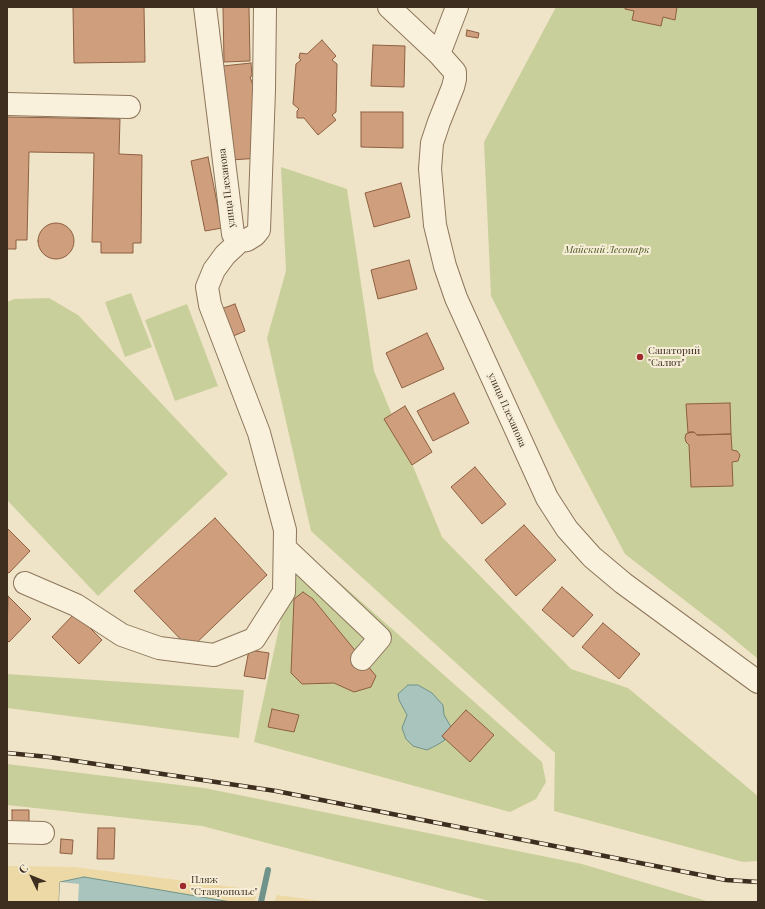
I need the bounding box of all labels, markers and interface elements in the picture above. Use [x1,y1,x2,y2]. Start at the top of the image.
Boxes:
street label: улица Плеханова [216,148,238,228]
park label: Майский Лесопарк [564,244,650,256]
place label: Санаторий "Салют" [648,345,700,368]
marker: Санаторий "Салют" [635,352,645,362]
street label: улица Плеханова [485,371,529,449]
north arrow [12,857,52,897]
text: С [15,861,31,876]
place label: Пляж "Ставрополье" [191,874,258,898]
marker: Пляж "Ставрополье" [178,881,188,891]

